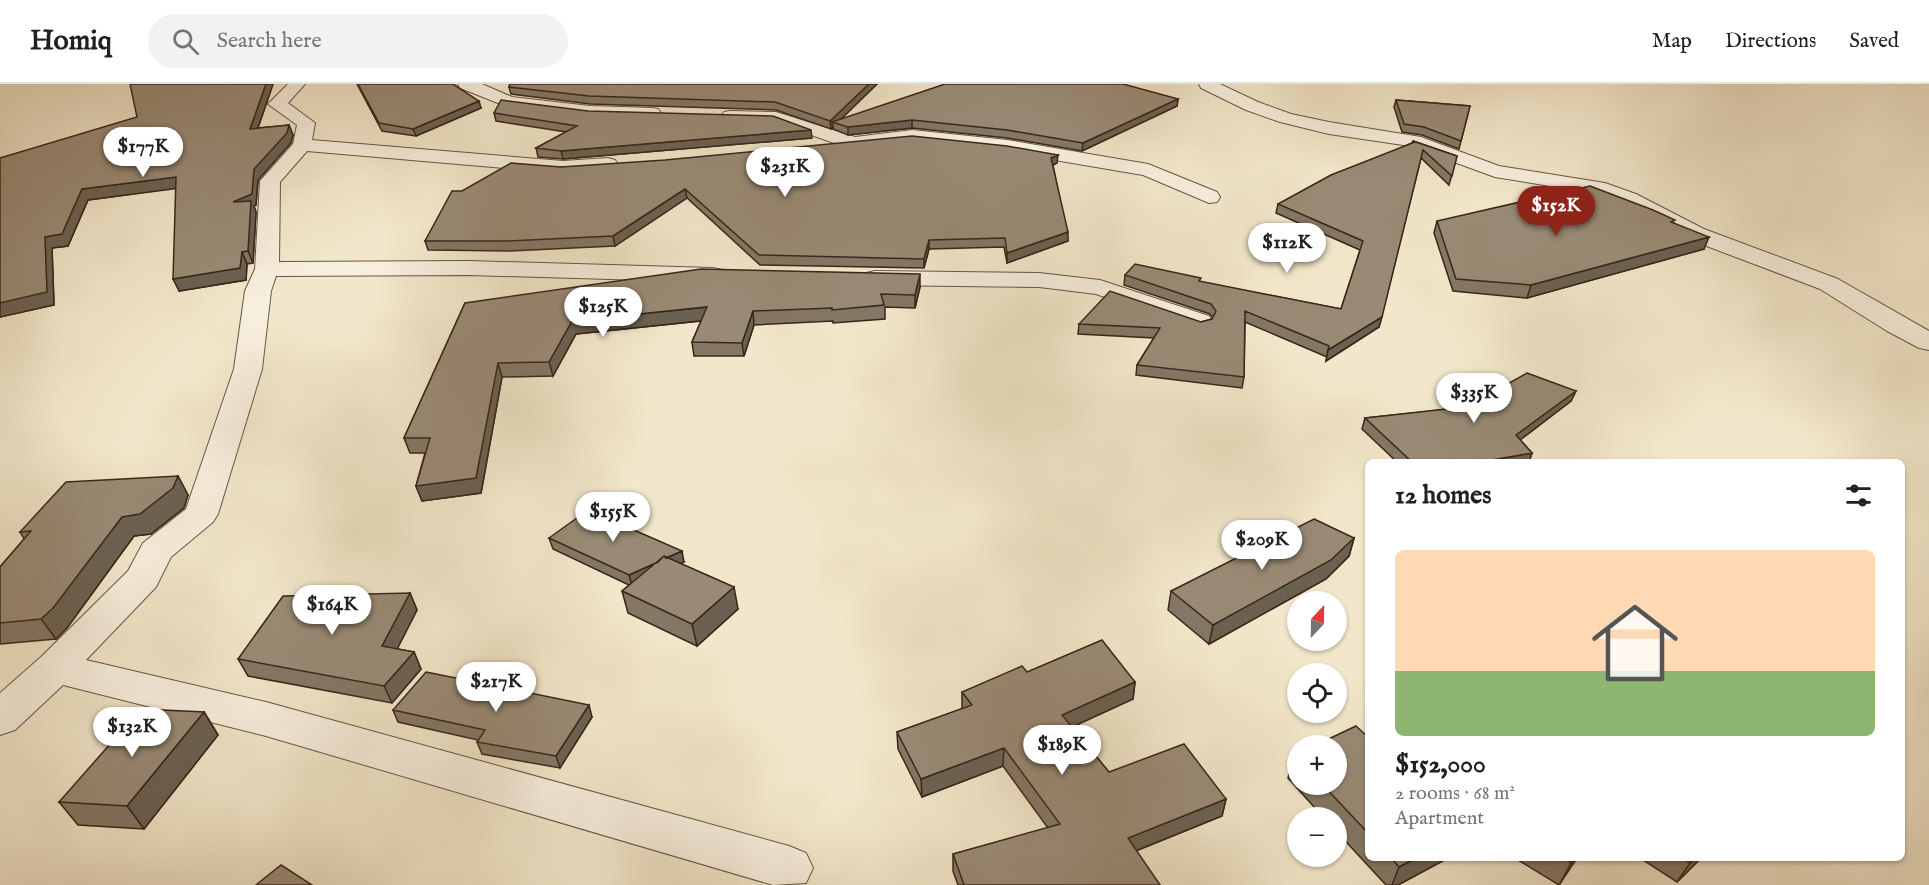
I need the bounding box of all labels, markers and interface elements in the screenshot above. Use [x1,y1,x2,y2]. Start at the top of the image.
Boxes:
search box [148,14,568,68]
text: Homiq [30,24,112,59]
icon: search [169,25,202,58]
text: Search here [217,27,322,55]
text: Map [1652,28,1692,55]
text: Directions [1725,28,1816,55]
text: Saved [1849,28,1899,55]
pin: $177K [101,127,185,178]
text: $177K [117,134,169,159]
pin: $231K [743,147,827,198]
text: $231K [760,154,810,179]
pin: $152K [1514,186,1598,237]
text: $152K [1531,193,1581,218]
pin: $112K [1245,223,1329,274]
text: $112K [1262,230,1312,255]
pin: $125K [561,287,645,338]
text: $125K [578,294,628,319]
pin: $335K [1432,373,1516,424]
text: $335K [1450,380,1498,405]
text: 12 homes [1395,479,1491,512]
icon: filters [1842,479,1875,512]
pin: $155K [571,492,655,543]
text: $155K [589,499,637,524]
pin: $209K [1220,520,1304,571]
text: $209K [1235,527,1289,552]
pin: $164K [290,585,374,636]
icon: home [1581,589,1689,697]
north arrow [1287,591,1347,651]
map controls [1287,591,1347,867]
text: $164K [306,592,358,617]
pin: $217K [454,662,538,713]
button: locate [1287,663,1347,723]
text: $217K [470,669,522,694]
pin: $132K [90,707,174,758]
text: $132K [107,714,157,739]
pin: $189K [1020,725,1104,776]
text: $189K [1037,732,1087,757]
button: + [1287,735,1347,795]
text: $152,000 [1395,748,1486,781]
text: 2 rooms · 68 m² [1395,781,1515,806]
text: Apartment [1395,806,1484,831]
button: − [1287,807,1347,867]

